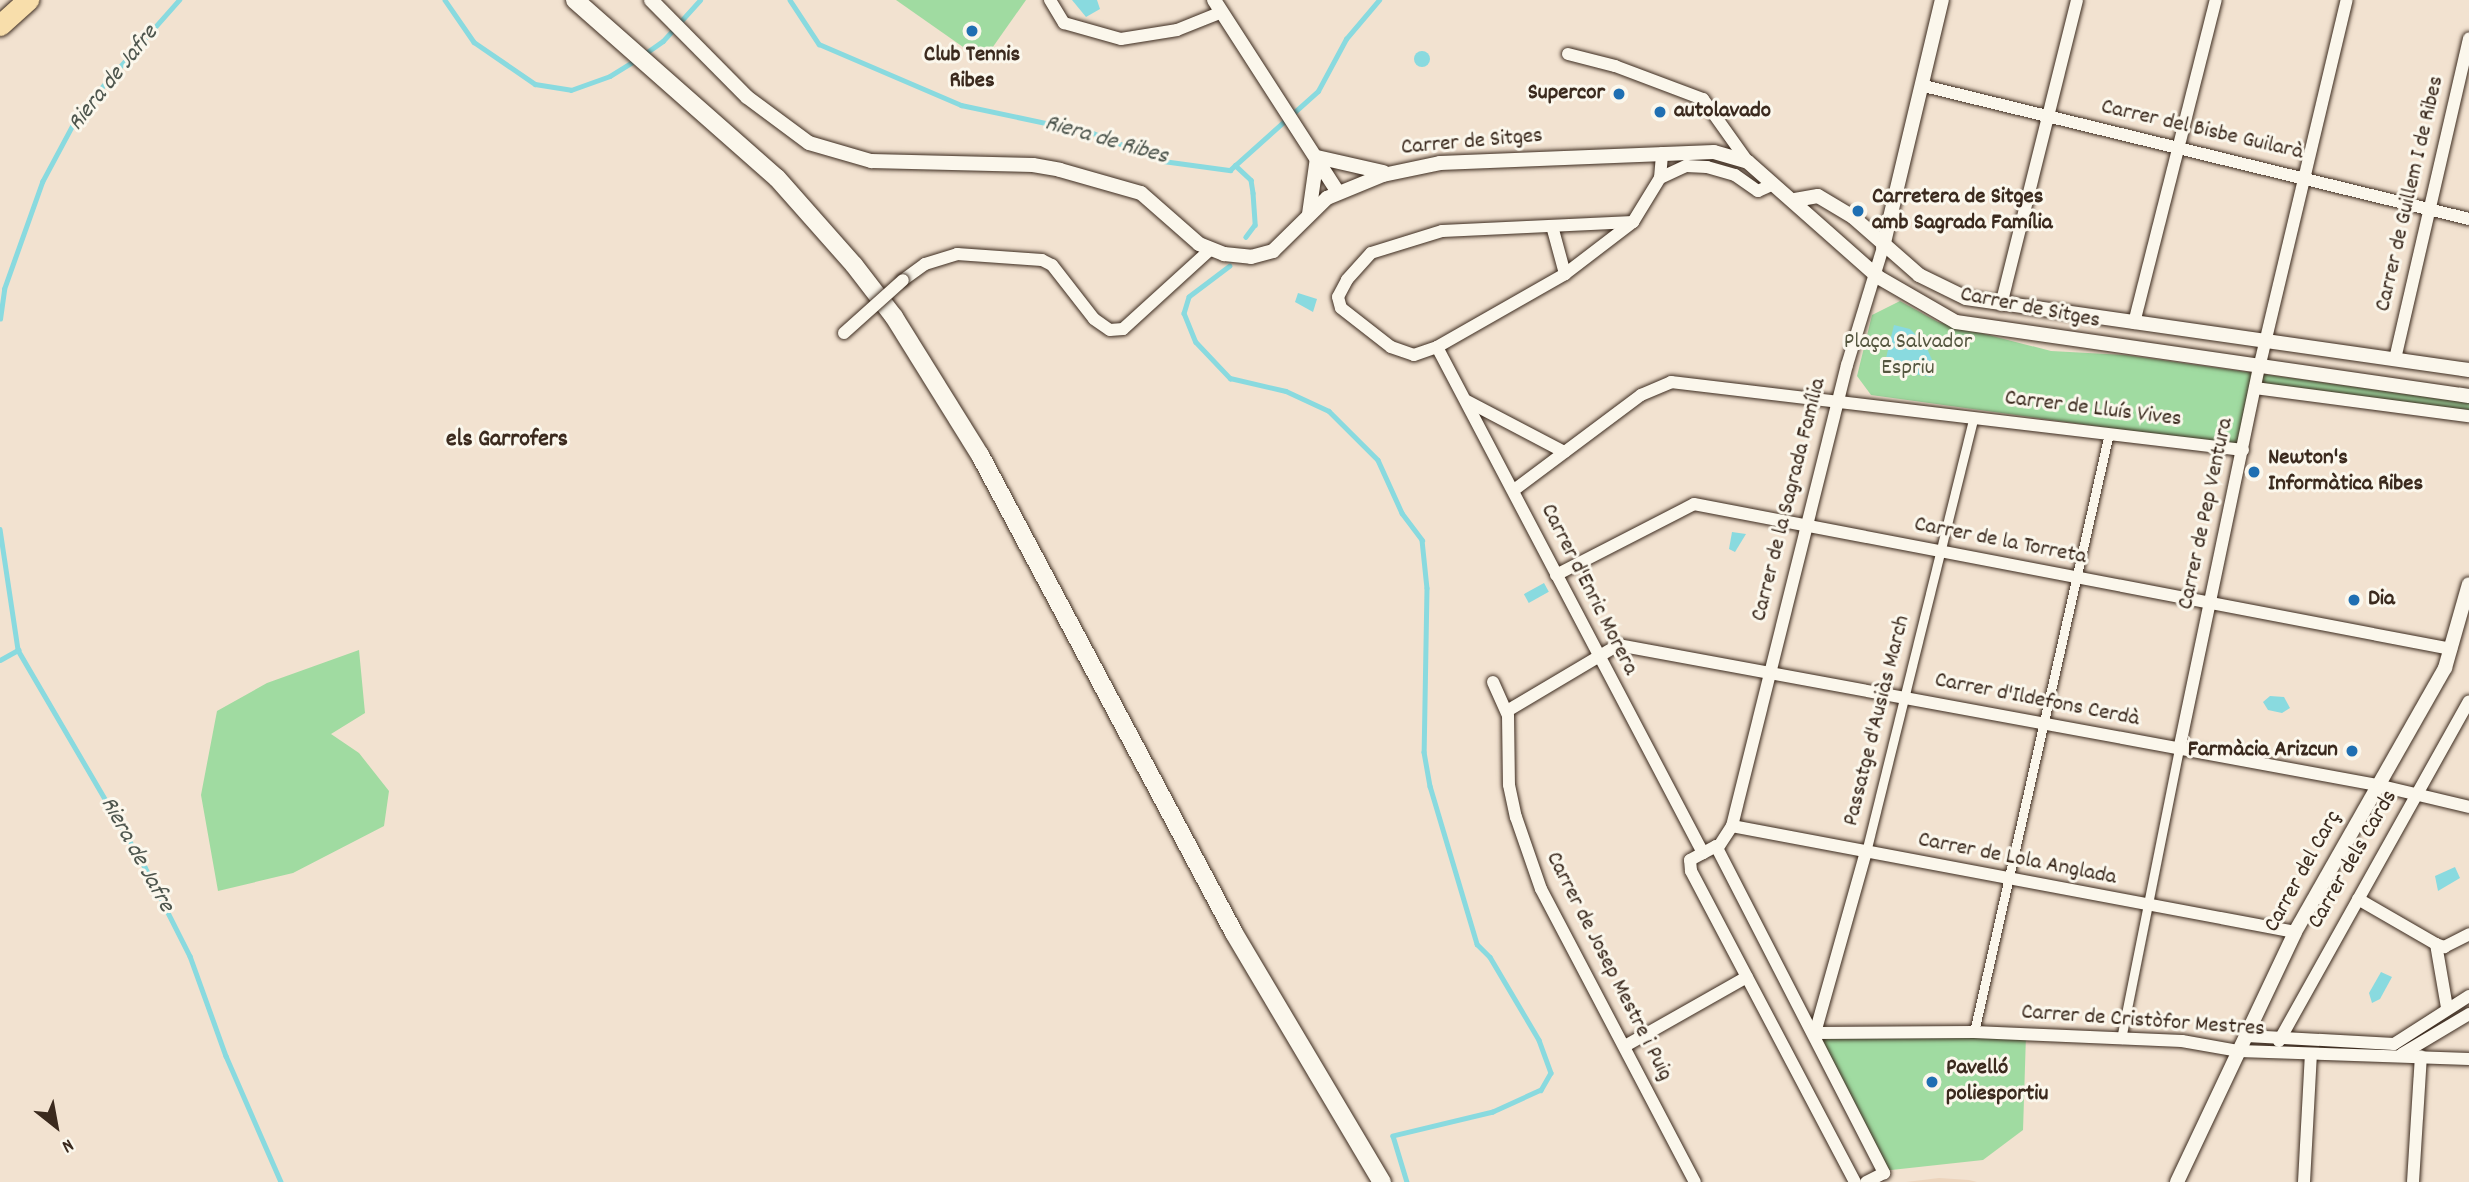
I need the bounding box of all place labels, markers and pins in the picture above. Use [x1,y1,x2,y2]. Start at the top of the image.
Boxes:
marker: Club Tennis Ribes [964,23,980,39]
place label: Club Tennis Ribes [924,42,1020,96]
place label: Supercor [1528,80,1605,108]
marker: Supercor [1611,86,1627,102]
place label: autolavado [1674,98,1771,126]
marker: autolavado [1652,104,1668,120]
place label: Carretera de Sitges amb Sagrada Família [1872,184,2053,238]
marker: Carretera de Sitges amb Sagrada Família [1850,203,1866,219]
place label: Newton's Informàtica Ribes [2268,445,2423,499]
marker: Newton's Informàtica Ribes [2246,464,2262,480]
place label: Dia [2368,586,2395,614]
marker: Dia [2346,592,2362,608]
place label: Farmàcia Arizcun [2188,737,2338,765]
marker: Farmàcia Arizcun [2344,743,2360,759]
place label: Pavelló poliesportiu [1946,1055,2048,1109]
marker: Pavelló poliesportiu [1924,1074,1940,1090]

